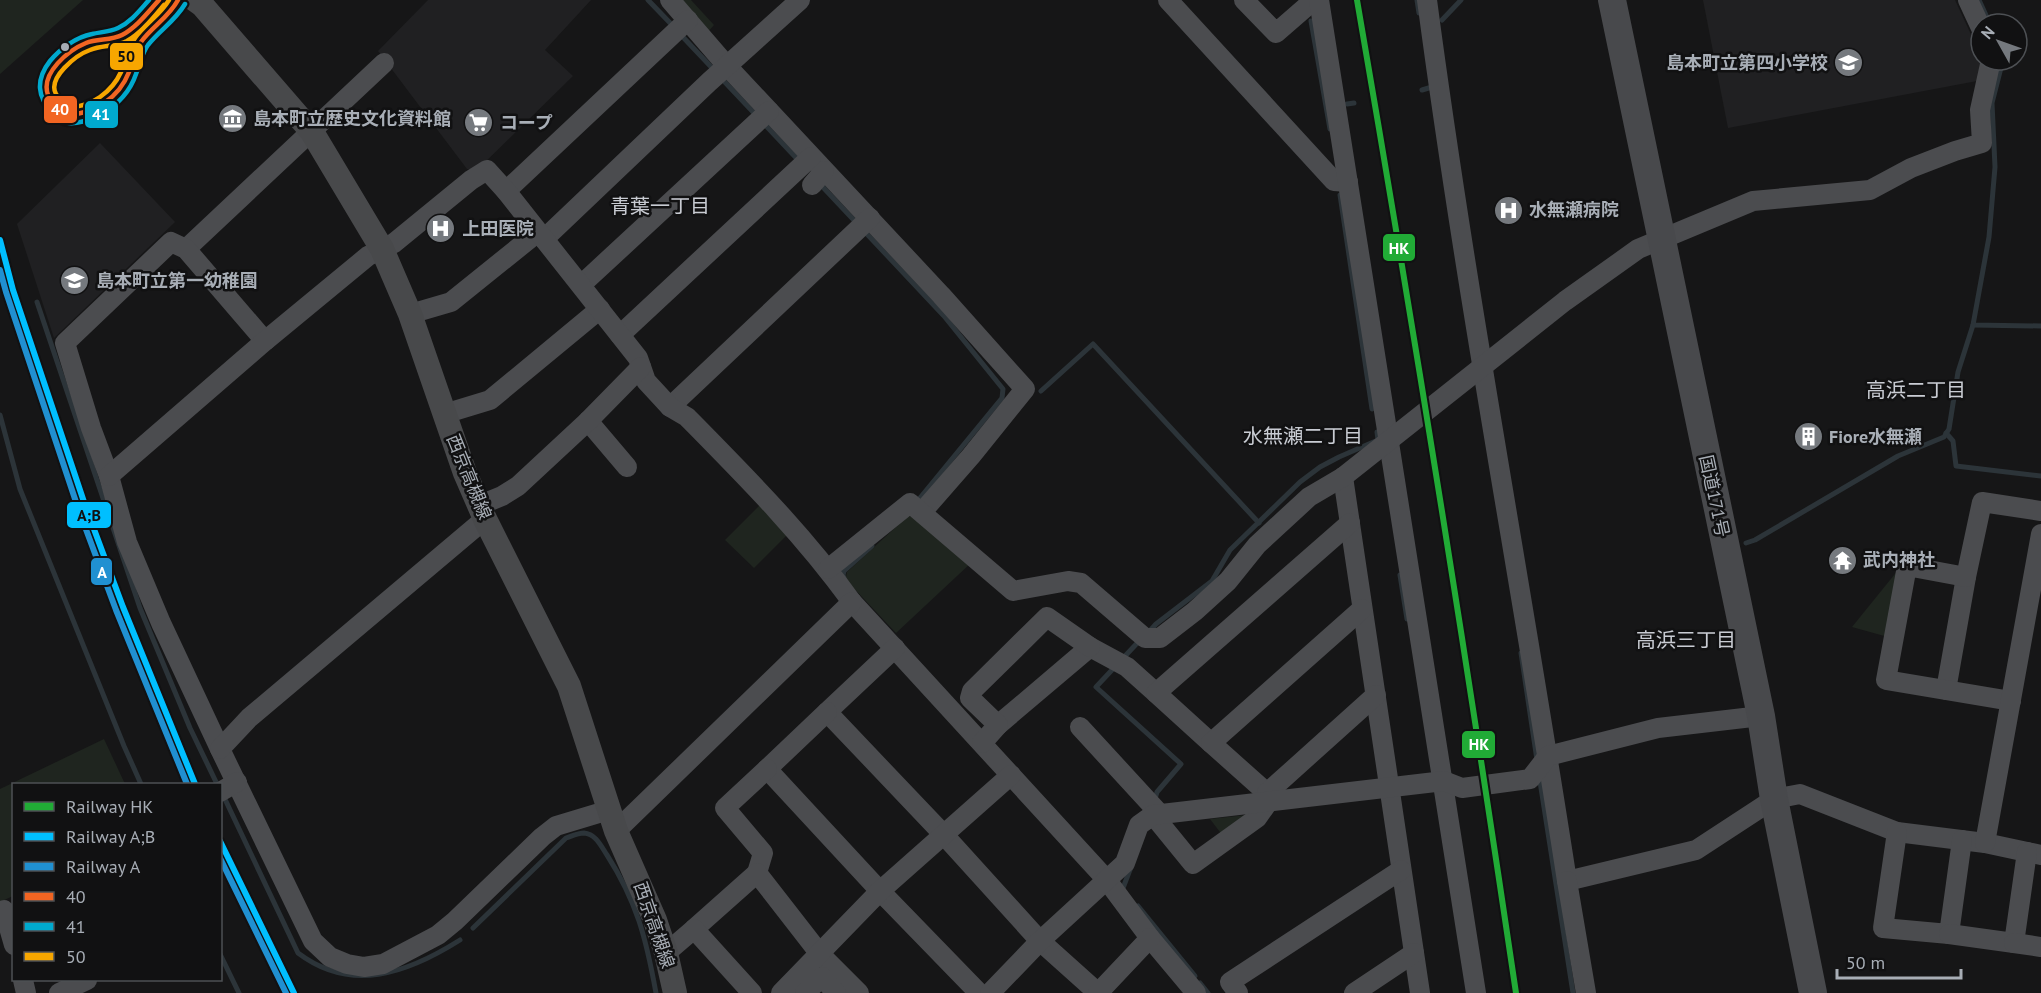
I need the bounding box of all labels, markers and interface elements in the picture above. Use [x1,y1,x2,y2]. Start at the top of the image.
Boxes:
north arrow [1969,12,2029,72]
text: N [1976,22,1999,43]
unlabelled marker [59,41,71,53]
line badge: 50 [109,42,144,71]
text: 50 [117,46,135,66]
school or university icon: 島本町立第四小学校 [1833,47,1865,79]
place label: 島本町立第四小学校 [1666,51,1828,74]
line badge: 40 [43,95,78,124]
text: 40 [51,99,69,119]
line badge: 41 [84,100,119,129]
museum icon: 島本町立歴史文化資料館 [216,103,248,135]
text: 41 [92,104,110,124]
place label: 島本町立歴史文化資料館 [253,107,451,130]
supermarket icon: コープ [463,107,495,139]
place label: コープ [500,111,553,134]
district label: 青葉一丁目 [610,193,710,219]
hospital icon: 水無瀬病院 [1492,194,1524,226]
place label: 水無瀬病院 [1529,198,1619,221]
hospital icon: 上田医院 [425,213,457,245]
place label: 上田医院 [462,217,534,240]
line badge: HK [1382,233,1416,262]
text: HK [1389,238,1409,258]
school or university icon: 島本町立第一幼稚園 [59,265,91,297]
place label: 島本町立第一幼稚園 [96,269,258,292]
district label: 高浜二丁目 [1866,377,1966,403]
building icon: Fiore水無瀬 [1792,421,1824,453]
district label: 水無瀬二丁目 [1243,423,1363,449]
place label: Fiore水無瀬 [1829,425,1922,448]
street label: 西京高槻線 [442,431,497,523]
street label: 国道171号 [1695,453,1734,539]
line badge: A;B [66,501,112,529]
text: A;B [77,505,101,525]
temple icon: 武内神社 [1826,544,1858,576]
place label: 武内神社 [1863,548,1935,571]
line badge: A [90,557,113,586]
text: A [97,562,107,582]
district label: 高浜三丁目 [1636,627,1736,653]
line badge: HK [1461,730,1496,759]
text: HK [1469,734,1489,754]
legend [12,783,222,981]
text: Railway HK [66,795,153,818]
text: Railway A;B [66,825,155,848]
text: Railway A [66,855,141,878]
street label: 西京高槻線 [629,879,680,971]
text: 40 [66,885,86,908]
text: 41 [66,915,86,938]
scale bar [1837,942,1962,980]
text: 50 [66,945,86,968]
text: 50 m [1846,951,1885,974]

